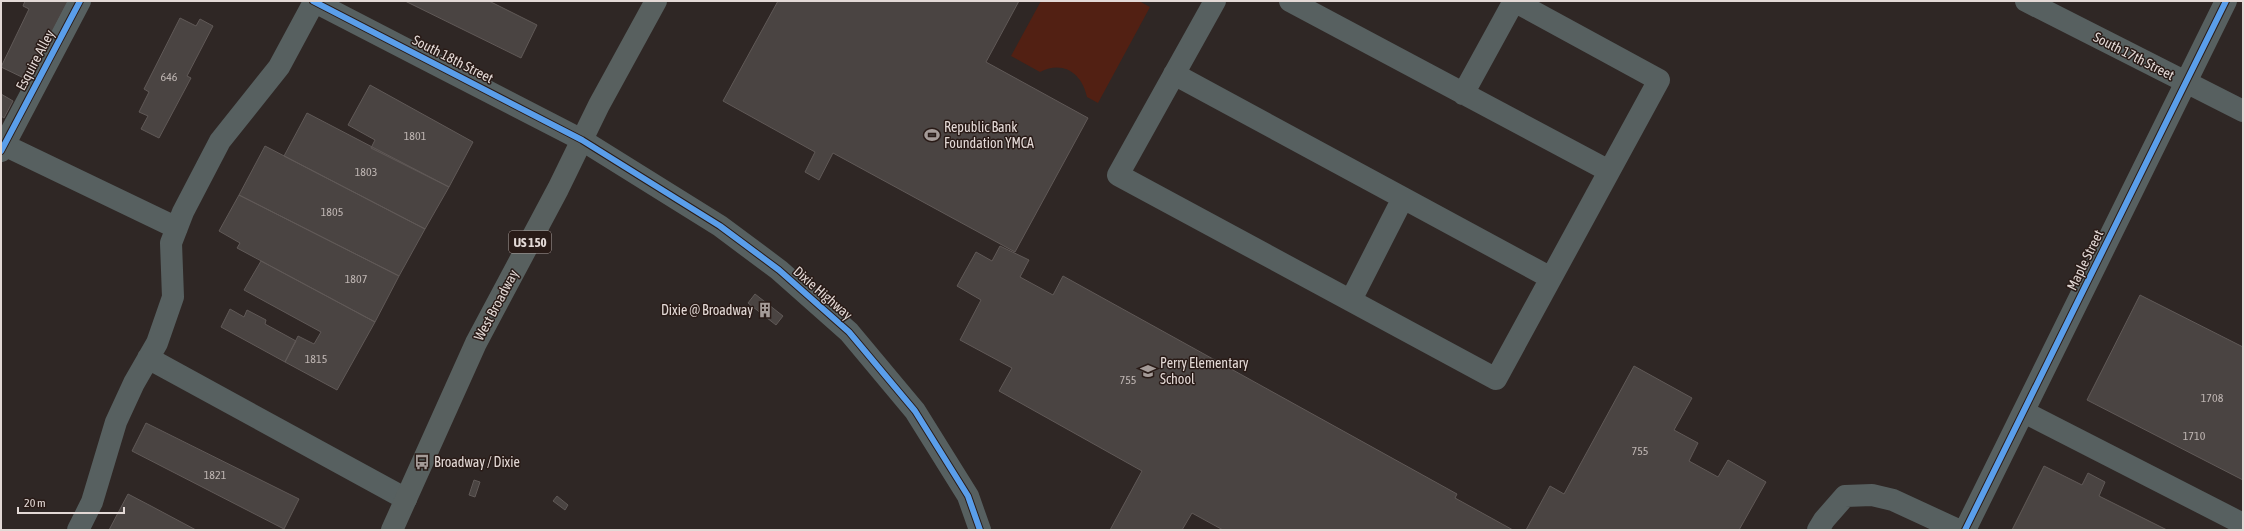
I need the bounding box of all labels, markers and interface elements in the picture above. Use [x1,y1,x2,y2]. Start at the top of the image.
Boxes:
street label: Esquire Alley [12,27,58,93]
street label: South 17th Street [2091,29,2177,83]
street label: South 18th Street [410,32,496,86]
house number: 646 [161,70,178,84]
place label: Republic Bank Foundation YMCA [944,119,1034,151]
sports icon: Republic Bank Foundation YMCA [923,126,941,144]
house number: 1801 [404,129,427,143]
house number: 1803 [355,165,377,179]
house number: 1805 [321,205,343,219]
street label: Maple Street [2064,227,2106,293]
road number: US 150 [509,231,551,253]
street label: Dixie Highway [790,263,856,323]
street label: West Broadway [471,267,521,343]
house number: 1807 [345,272,368,286]
building icon: Dixie @ Broadway [756,301,774,319]
place label: Dixie @ Broadway [661,302,753,318]
house number: 1815 [305,352,327,366]
place label: Perry Elementary School [1160,355,1249,387]
school or university icon: Perry Elementary School [1139,362,1157,380]
house number: 755 [1120,373,1136,387]
house number: 1708 [2201,391,2224,405]
house number: 1710 [2183,429,2206,443]
house number: 755 [1632,444,1648,458]
bus stop icon: Broadway / Dixie [413,453,431,471]
place label: Broadway / Dixie [434,454,520,470]
house number: 1821 [204,468,227,482]
scale bar [18,489,124,515]
text: 20 m [24,496,46,510]

